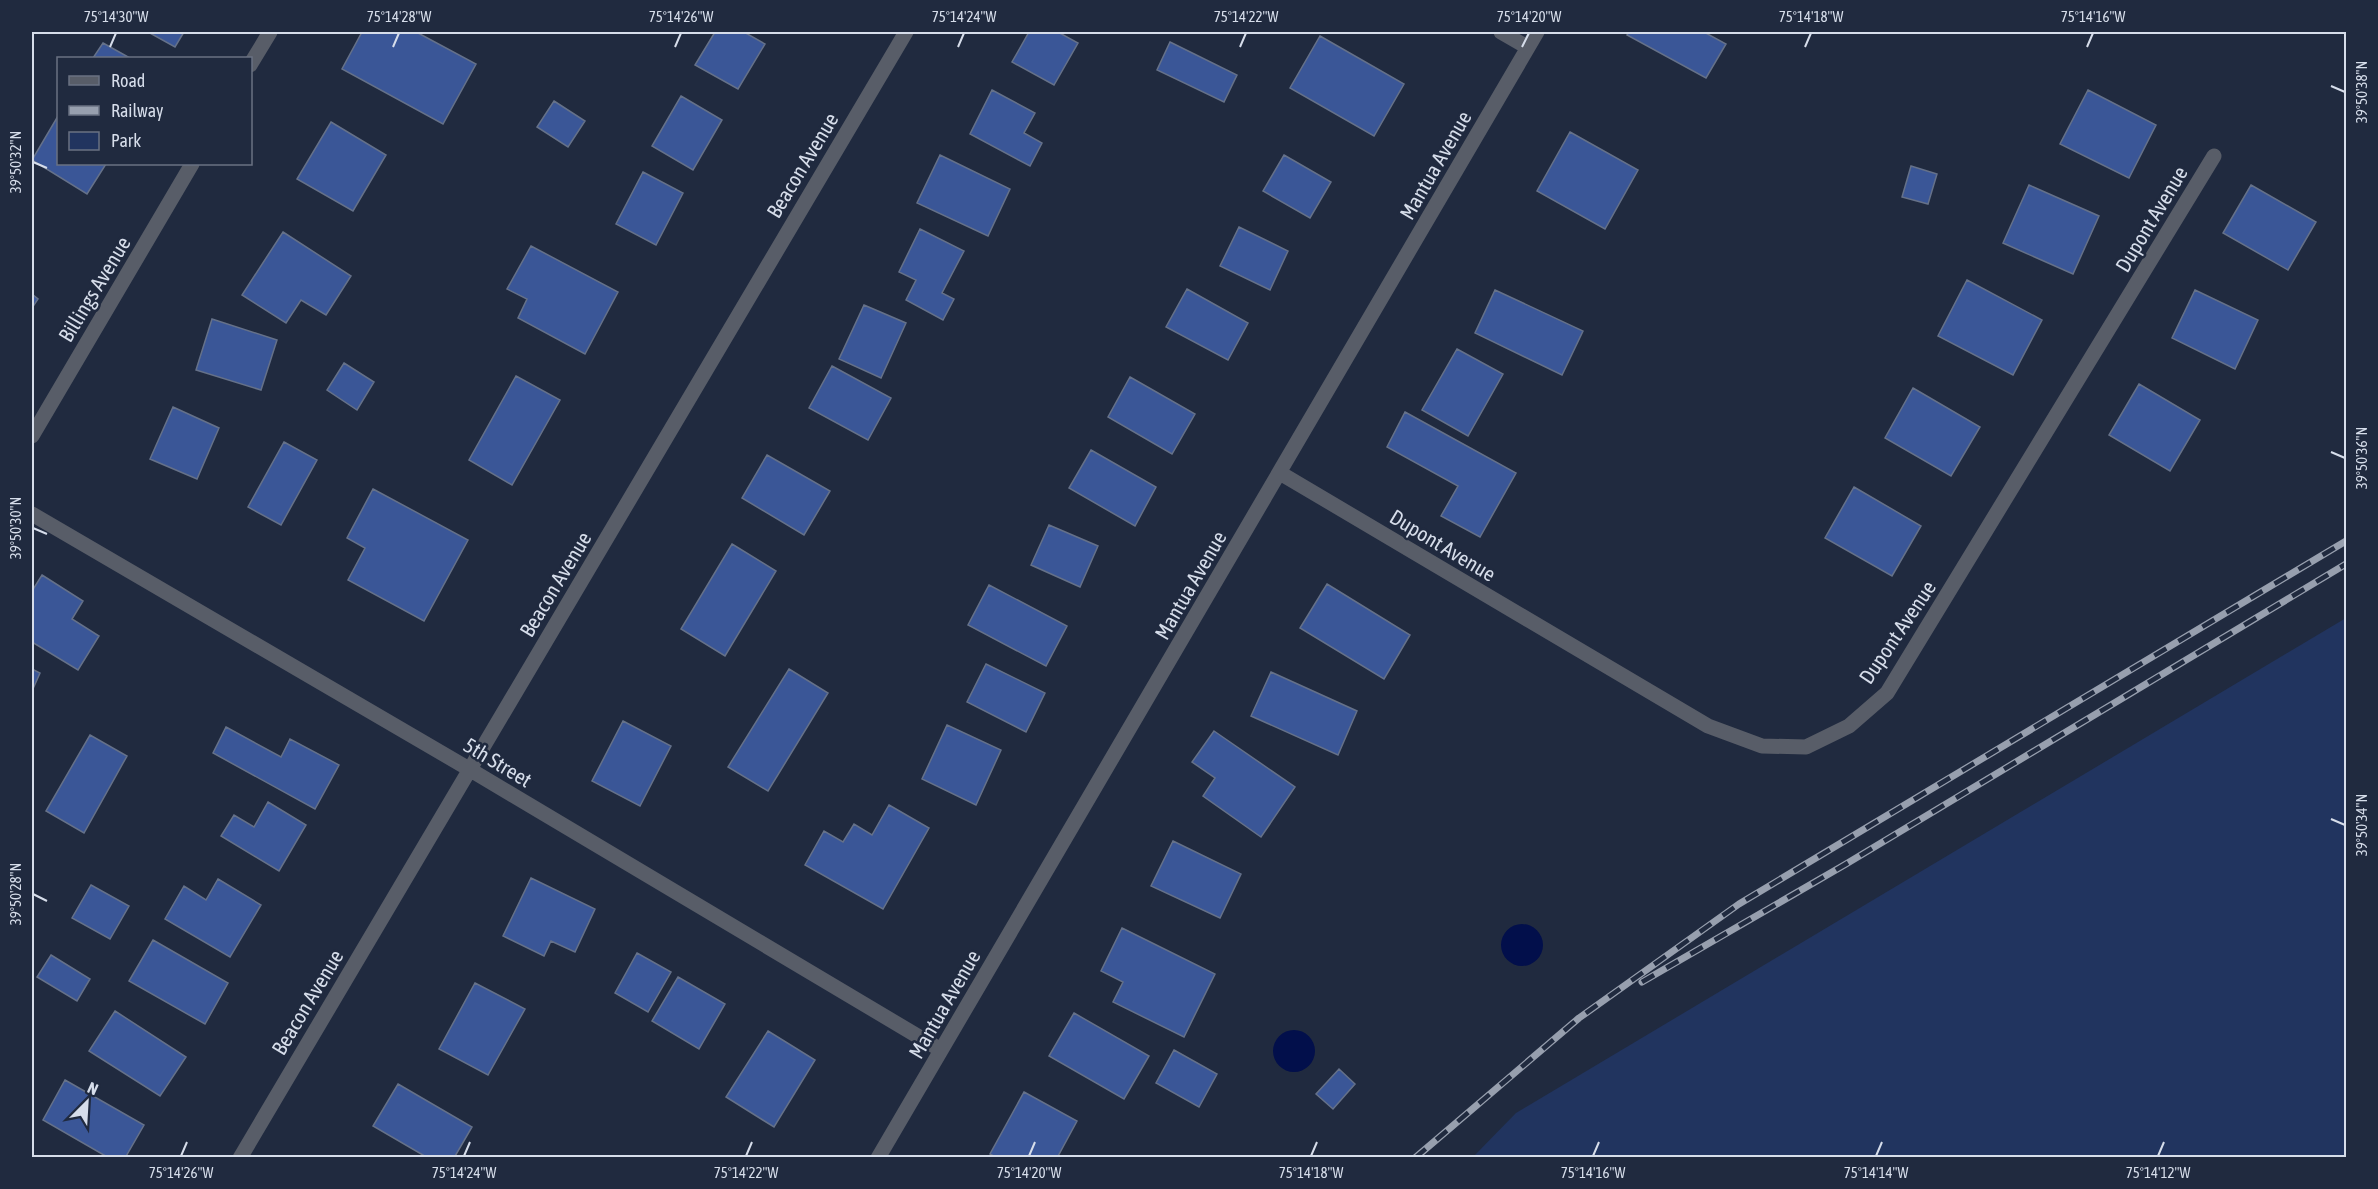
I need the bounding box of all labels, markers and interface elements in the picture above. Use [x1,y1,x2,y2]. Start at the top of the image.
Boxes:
text: 75°14'30"W [84,8,148,25]
text: 75°14'28"W [367,8,431,25]
text: 75°14'26"W [649,8,713,25]
text: 75°14'24"W [932,8,996,25]
text: 75°14'22"W [1214,8,1278,25]
text: 75°14'20"W [1497,8,1561,25]
text: 75°14'18"W [1779,8,1843,25]
text: 75°14'16"W [2061,8,2125,25]
legend [57,57,252,165]
text: 39°50'38"N [2353,61,2370,123]
text: Road [111,70,145,91]
text: Railway [111,100,163,121]
street label: Mantua Avenue [1394,107,1476,223]
street label: Beacon Avenue [761,108,843,222]
text: Park [111,130,141,151]
text: 39°50'32"N [7,131,24,193]
street label: Dupont Avenue [2110,162,2192,276]
street label: Billings Avenue [53,232,135,346]
text: 39°50'36"N [2353,427,2370,489]
text: 39°50'30"N [7,497,24,559]
street label: Dupont Avenue [1386,504,1500,586]
street label: Beacon Avenue [514,527,596,641]
street label: Mantua Avenue [1149,527,1231,643]
street label: Dupont Avenue [1854,576,1940,688]
street label: 5th Street [460,732,536,792]
text: 39°50'34"N [2353,794,2370,856]
text: 39°50'28"N [7,863,24,925]
street label: Beacon Avenue [266,945,348,1059]
street label: Mantua Avenue [903,946,985,1062]
north arrow [57,1072,117,1132]
text: N [85,1078,101,1098]
text: 75°14'26"W [149,1164,213,1181]
text: 75°14'24"W [432,1164,496,1181]
text: 75°14'22"W [714,1164,778,1181]
text: 75°14'20"W [997,1164,1061,1181]
text: 75°14'18"W [1279,1164,1343,1181]
text: 75°14'16"W [1561,1164,1625,1181]
text: 75°14'14"W [1844,1164,1908,1181]
text: 75°14'12"W [2126,1164,2190,1181]

